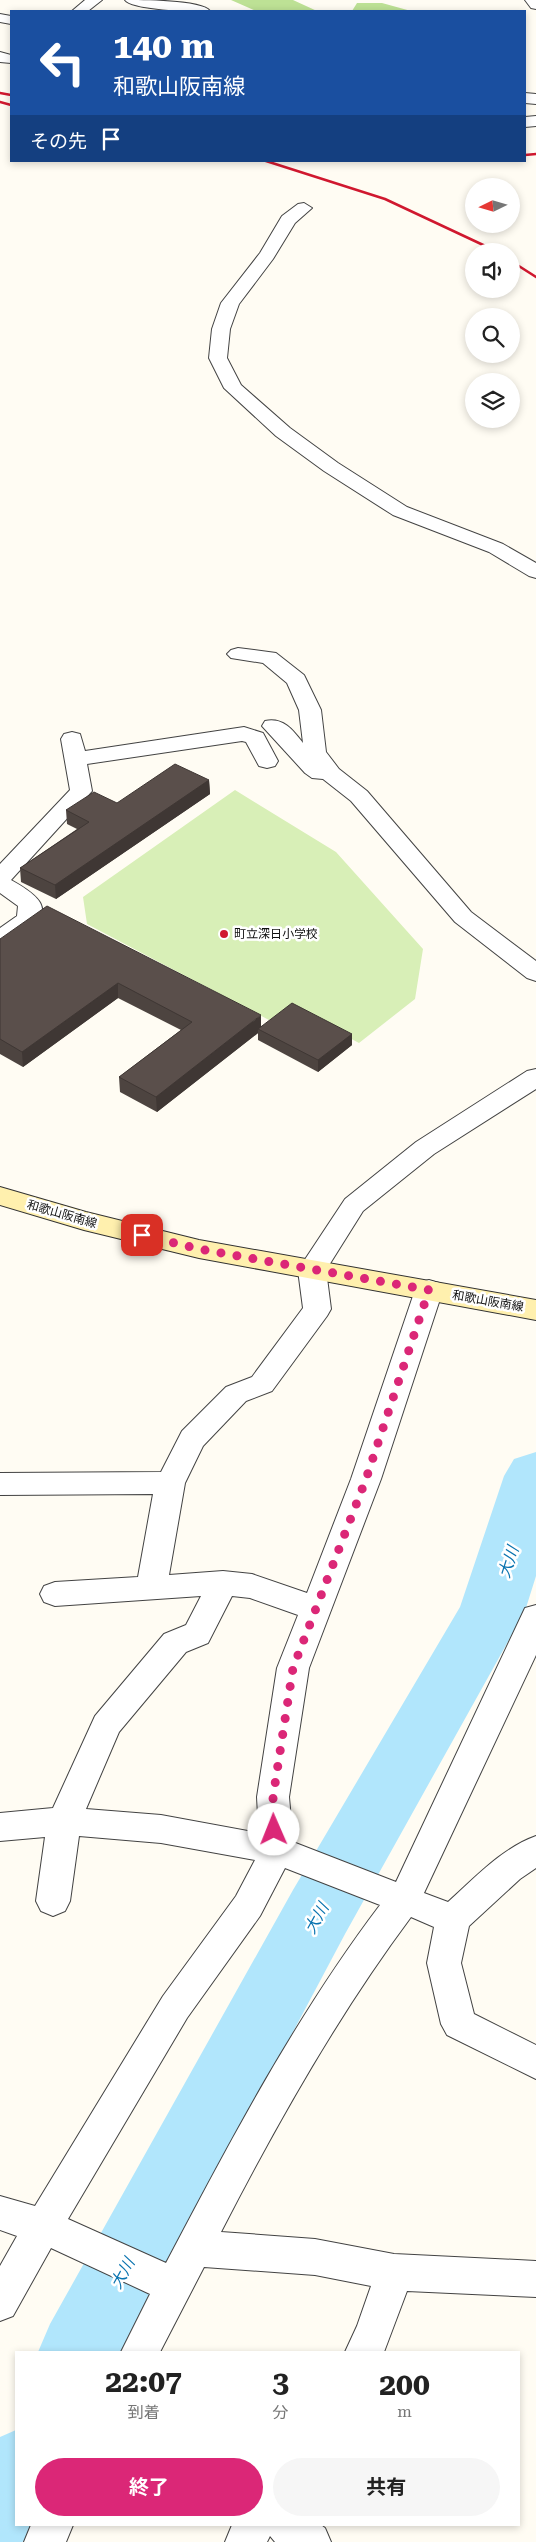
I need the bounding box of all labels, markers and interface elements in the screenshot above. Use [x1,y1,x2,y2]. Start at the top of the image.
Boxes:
text: 140 m [113,26,214,67]
icon: left [30,30,95,95]
text: 和歌山阪南線 [113,74,245,99]
icon: arrive [97,125,125,153]
text: その先 [30,130,87,153]
north arrow [465,178,520,232]
map controls [465,178,520,428]
button: sound [465,243,520,298]
button: search [465,308,520,363]
button: layers [465,373,520,428]
place label: 町立深日小学校 [234,927,318,941]
marker: 町立深日小学校 [218,928,230,940]
street label: 和歌山阪南線 [25,1197,99,1231]
pin [121,1214,163,1256]
icon: arrive [128,1221,156,1249]
street label: 和歌山阪南線 [451,1288,525,1314]
water label: 大川 [494,1542,523,1580]
position arrow [247,1803,299,1855]
water label: 大川 [300,1898,333,1937]
water label: 大川 [106,2253,139,2292]
text: 22:07 [105,2364,182,2399]
text: 3 [272,2364,289,2399]
text: 200 [379,2367,430,2402]
text: m [397,2402,412,2421]
text: 到着 [128,2403,160,2422]
text: 分 [273,2403,289,2422]
button: 終了 [35,2458,263,2516]
button: 共有 [273,2458,500,2516]

